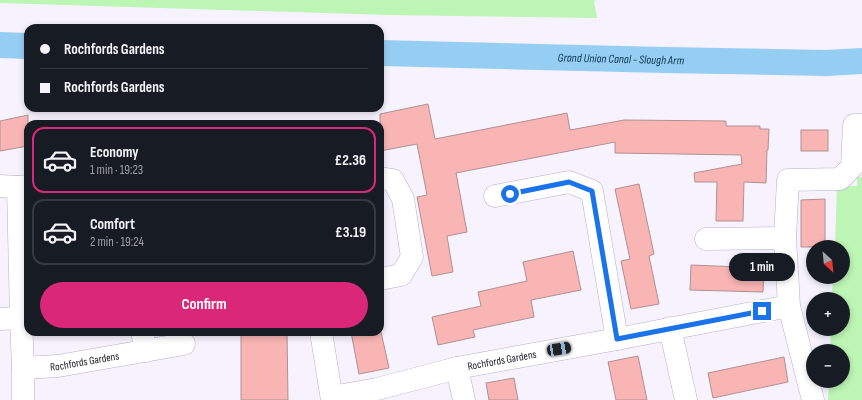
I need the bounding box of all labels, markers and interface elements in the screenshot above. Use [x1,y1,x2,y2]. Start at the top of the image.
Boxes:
text: Rochfords Gardens [64,40,165,59]
water label: Grand Union Canal - Slough Arm [558,50,685,68]
text: Rochfords Gardens [64,78,165,97]
icon: car [42,142,78,178]
text: Economy [90,143,139,162]
text: £2.36 [335,151,366,170]
text: 1 min · 19:23 [90,162,143,178]
route start [501,185,519,203]
icon: car [42,214,78,250]
text: Comfort [90,215,135,234]
text: £3.19 [335,223,366,242]
text: 2 min · 19:24 [90,234,144,250]
north arrow [806,240,850,284]
map controls [806,240,850,388]
callout: 1 min [729,253,795,281]
text: 1 min [750,259,774,275]
button: Confirm [40,282,368,328]
button: + [806,292,850,336]
route end [753,302,771,320]
car [546,341,572,357]
button: − [806,344,850,388]
street label: Rochfords Gardens [466,347,537,372]
street label: Rochfords Gardens [50,349,120,373]

